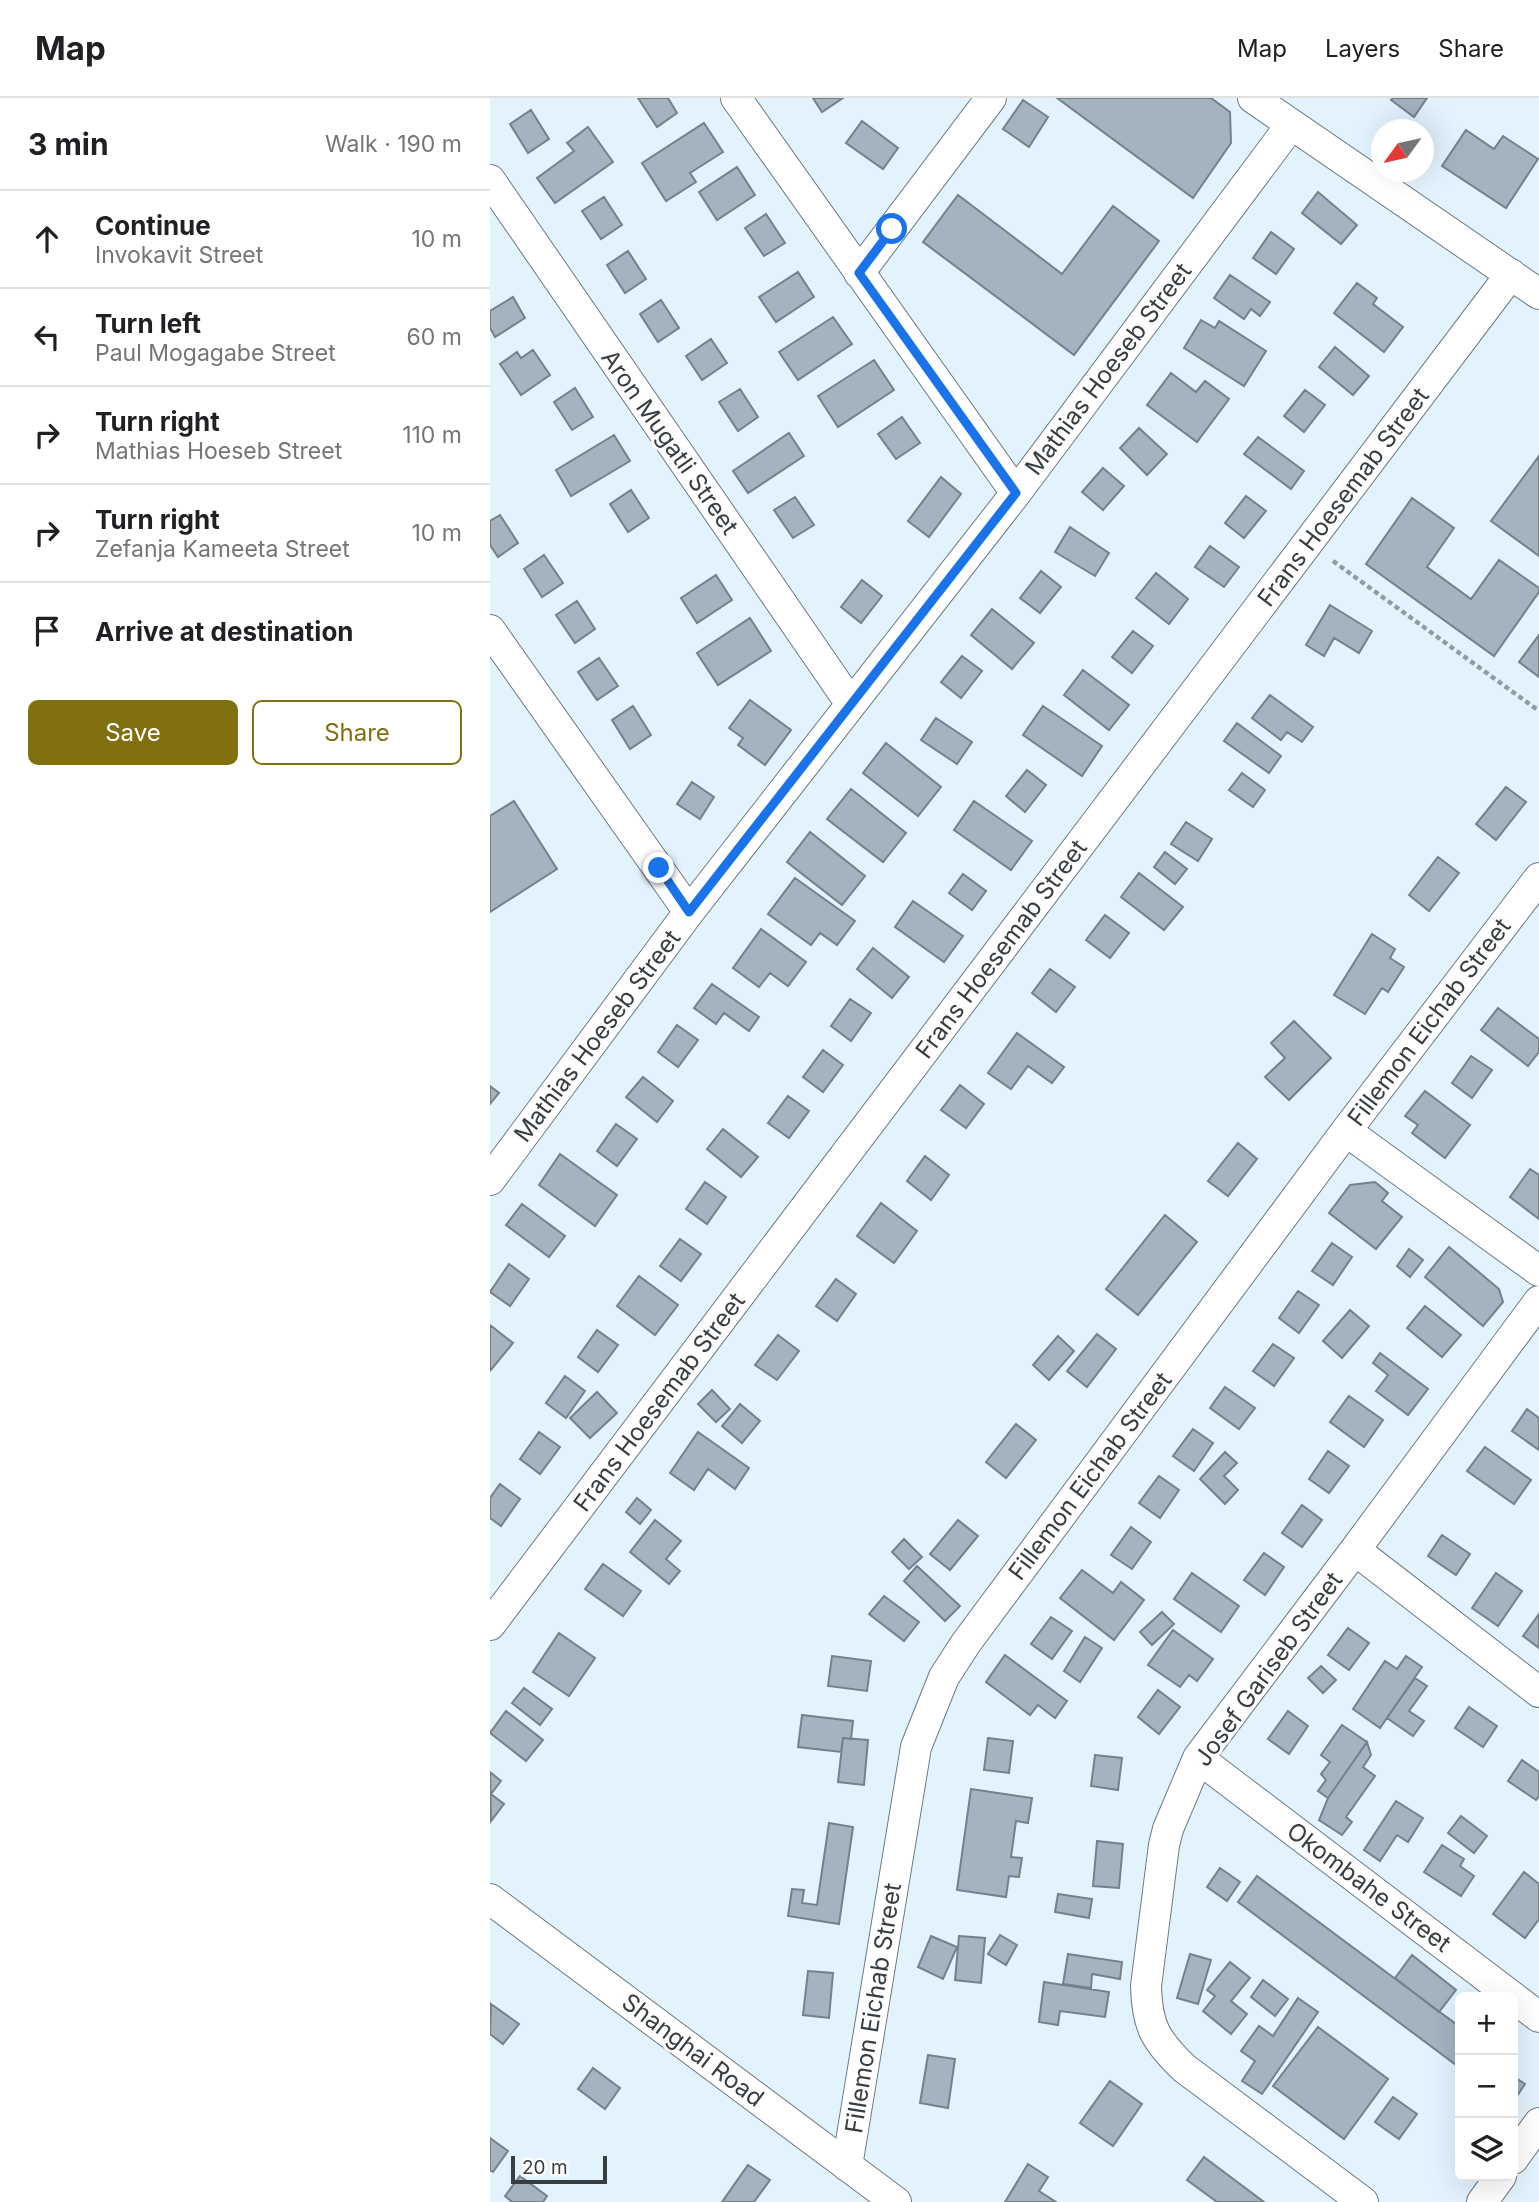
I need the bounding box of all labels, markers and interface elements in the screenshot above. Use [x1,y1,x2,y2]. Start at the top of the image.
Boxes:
text: Map [35,28,106,68]
text: Map [1237,34,1287,63]
text: Layers [1325,34,1400,63]
text: Share [1438,34,1504,63]
north arrow [1371,119,1434,182]
text: 3 min [28,126,109,162]
text: Walk · 190 m [325,130,462,158]
text: Continue [95,210,211,241]
route start [876,213,907,244]
icon: ahead [28,220,66,258]
text: 10 m [412,225,462,253]
text: Invokavit Street [95,241,263,269]
street label: Mathias Hoeseb Street [1019,257,1197,481]
text: Turn left [95,308,201,339]
icon: left [28,318,66,356]
text: 60 m [407,323,462,351]
text: Paul Mogagabe Street [95,339,336,367]
street label: Aron Mugatli Street [595,344,745,540]
street label: Frans Hoesemab Street [1251,382,1435,612]
text: Turn right [95,406,220,437]
icon: right [28,416,66,454]
text: 110 m [402,421,462,449]
text: Mathias Hoeseb Street [95,437,342,465]
text: Turn right [95,504,220,535]
icon: right [28,514,66,552]
text: 10 m [412,519,462,547]
text: Zefanja Kameeta Street [95,535,350,563]
icon: arrive [28,612,66,650]
text: Arrive at destination [95,616,354,647]
button: Save [28,700,238,765]
button: Share [252,700,462,765]
street label: Frans Hoesemab Street [909,834,1093,1064]
route end [643,852,674,883]
street label: Fillemon Eichab Street [1341,912,1517,1132]
street label: Mathias Hoeseb Street [508,924,686,1148]
street label: Frans Hoesemab Street [567,1287,751,1517]
street label: Fillemon Eichab Street [1002,1366,1178,1586]
street label: Josef Gariseb Street [1188,1566,1348,1772]
street label: Okombahe Street [1281,1816,1457,1958]
street label: Fillemon Eichab Street [839,1881,907,2135]
street label: Shanghai Road [616,1987,770,2113]
map controls [1455,1992,1518,2181]
button: + [1455,1992,1518,2055]
button: − [1455,2055,1518,2118]
button: layers [1455,2118,1518,2181]
scale bar [511,2153,607,2185]
text: 20 m [522,2156,568,2179]

